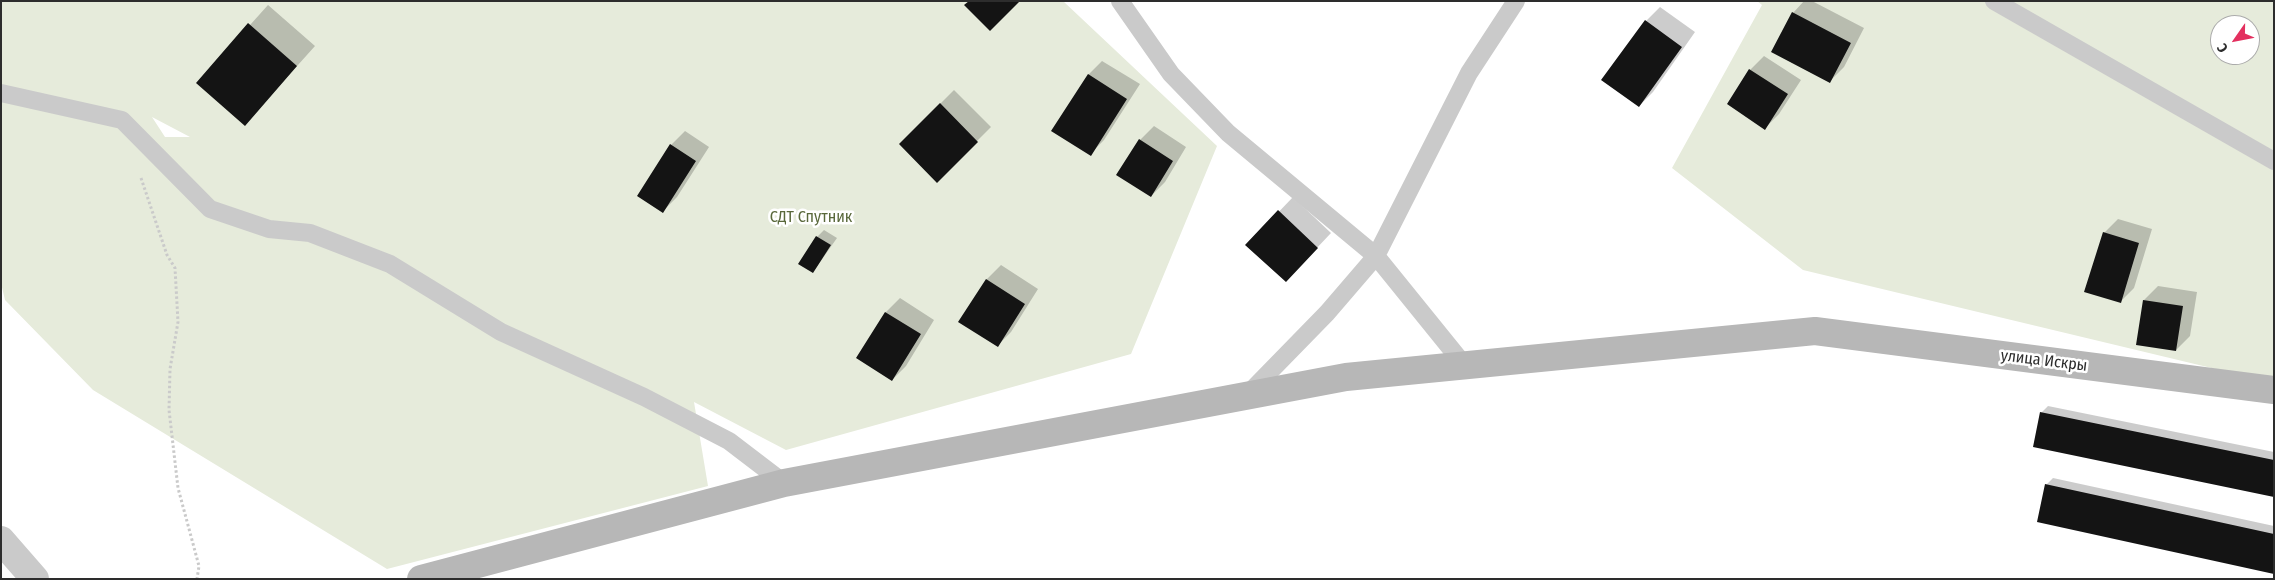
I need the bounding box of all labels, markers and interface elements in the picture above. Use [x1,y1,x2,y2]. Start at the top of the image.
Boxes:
north arrow [2210,15,2260,65]
text: С [2214,40,2232,56]
park label: СДТ Спутник [770,208,852,228]
street label: улица Искры [2000,346,2088,376]

